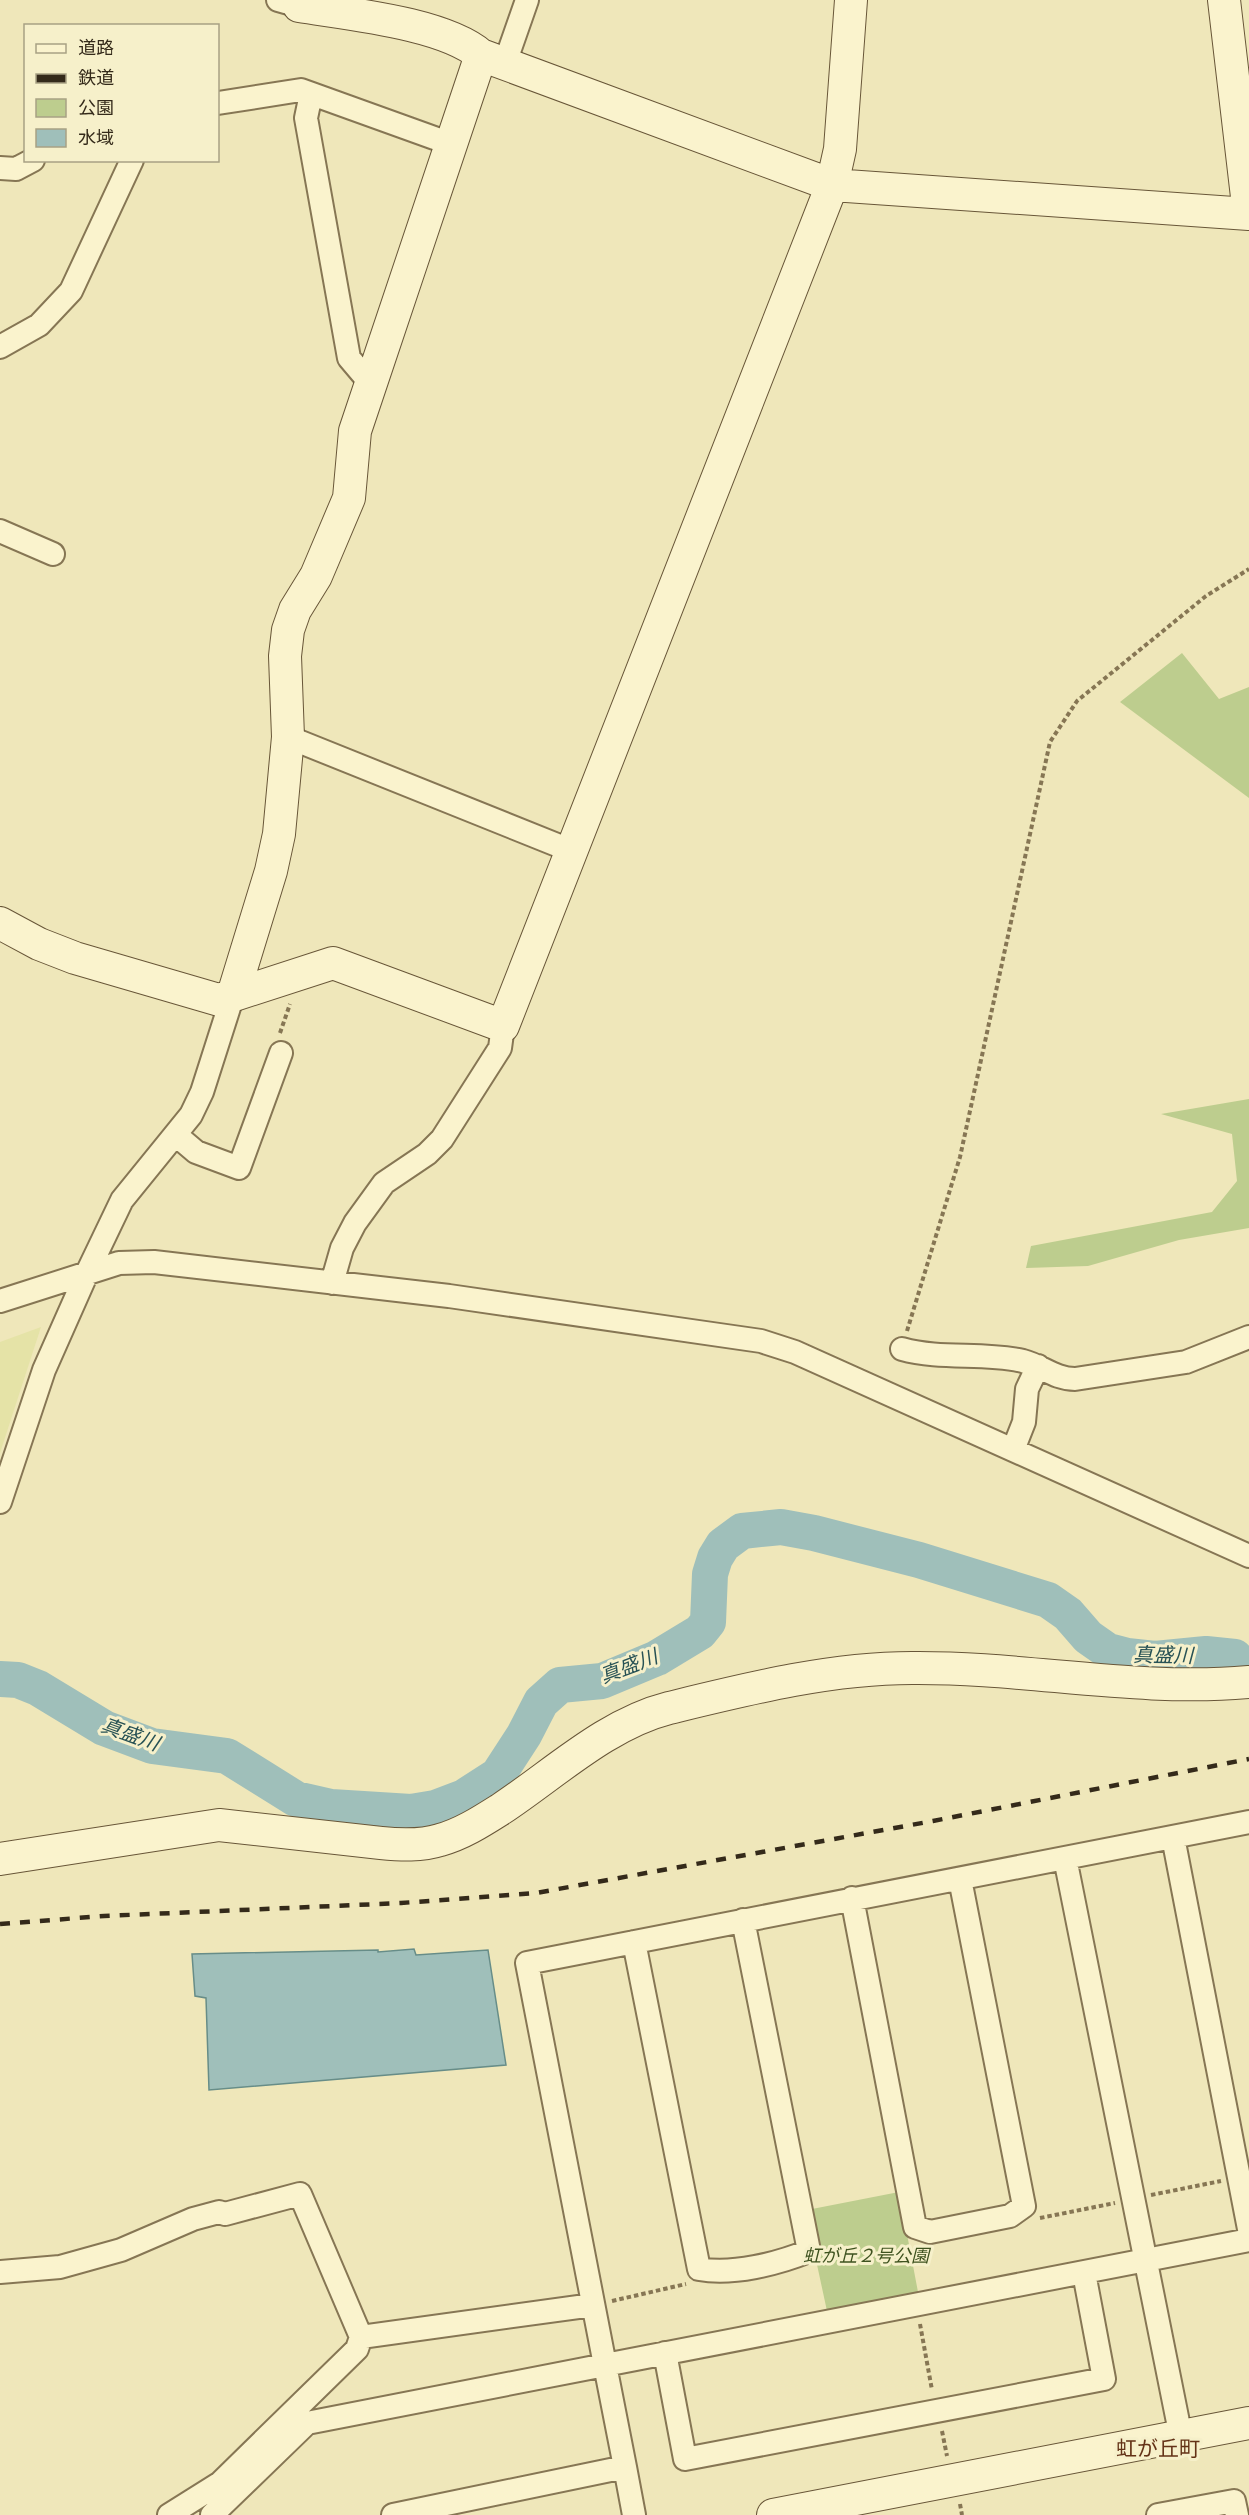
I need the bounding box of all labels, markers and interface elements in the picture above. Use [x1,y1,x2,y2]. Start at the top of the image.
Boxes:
legend [24,24,219,162]
text: 道路 [78,35,114,62]
text: 鉄道 [78,65,114,92]
text: 公園 [78,95,114,122]
text: 水域 [78,125,114,152]
water label: 真盛川 [1133,1640,1195,1672]
water label: 真盛川 [596,1642,664,1692]
water label: 真盛川 [97,1711,165,1760]
park label: 虹が丘２号公園 [803,2243,932,2270]
district label: 虹が丘町 [1116,2434,1200,2466]

